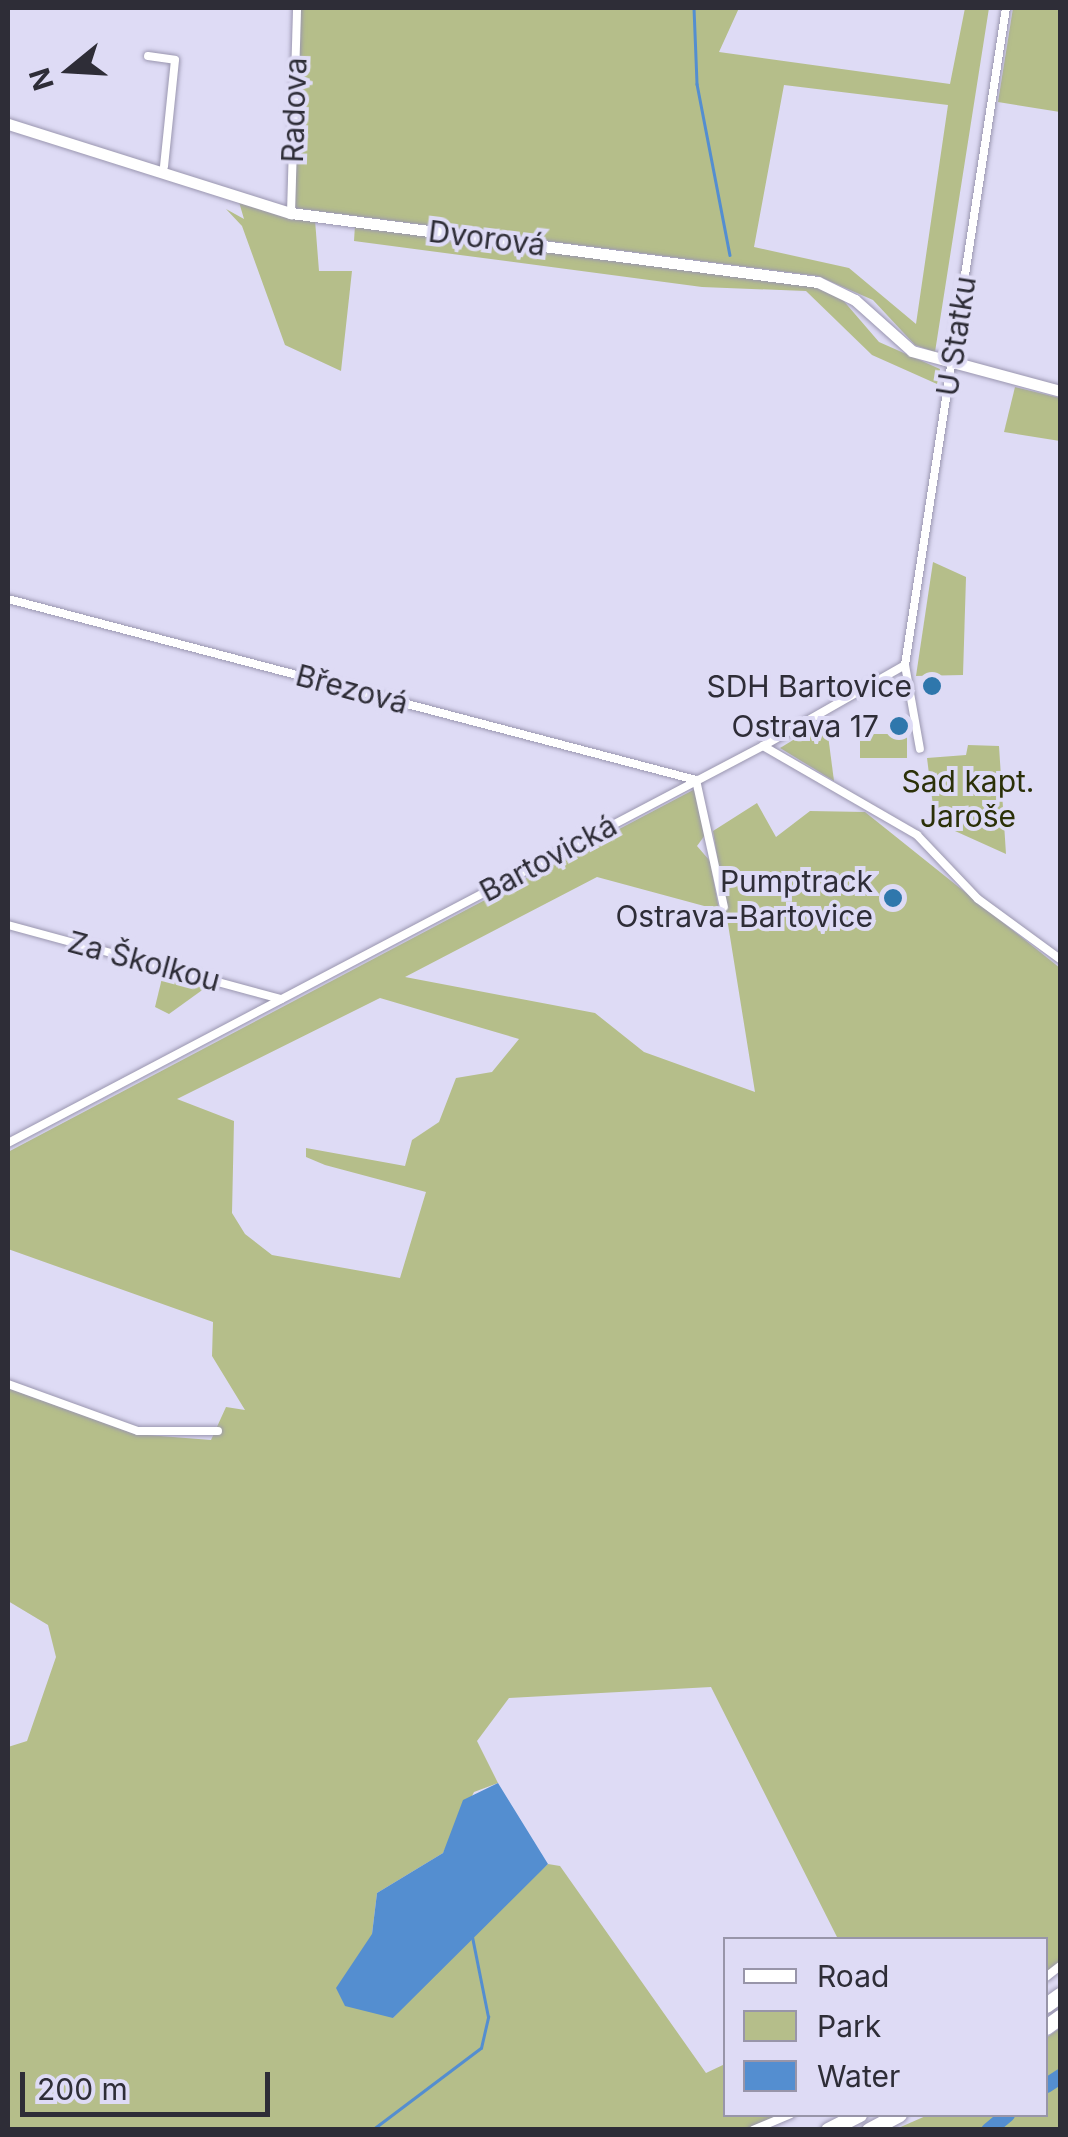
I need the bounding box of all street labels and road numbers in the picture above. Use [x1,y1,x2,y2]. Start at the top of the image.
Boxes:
street label: Radova [274,57,314,163]
street label: Dvorová [426,213,548,263]
street label: U Statku [929,274,983,398]
street label: Březová [292,657,412,721]
street label: Bartovická [473,807,623,909]
street label: Za Školkou [64,923,224,999]

